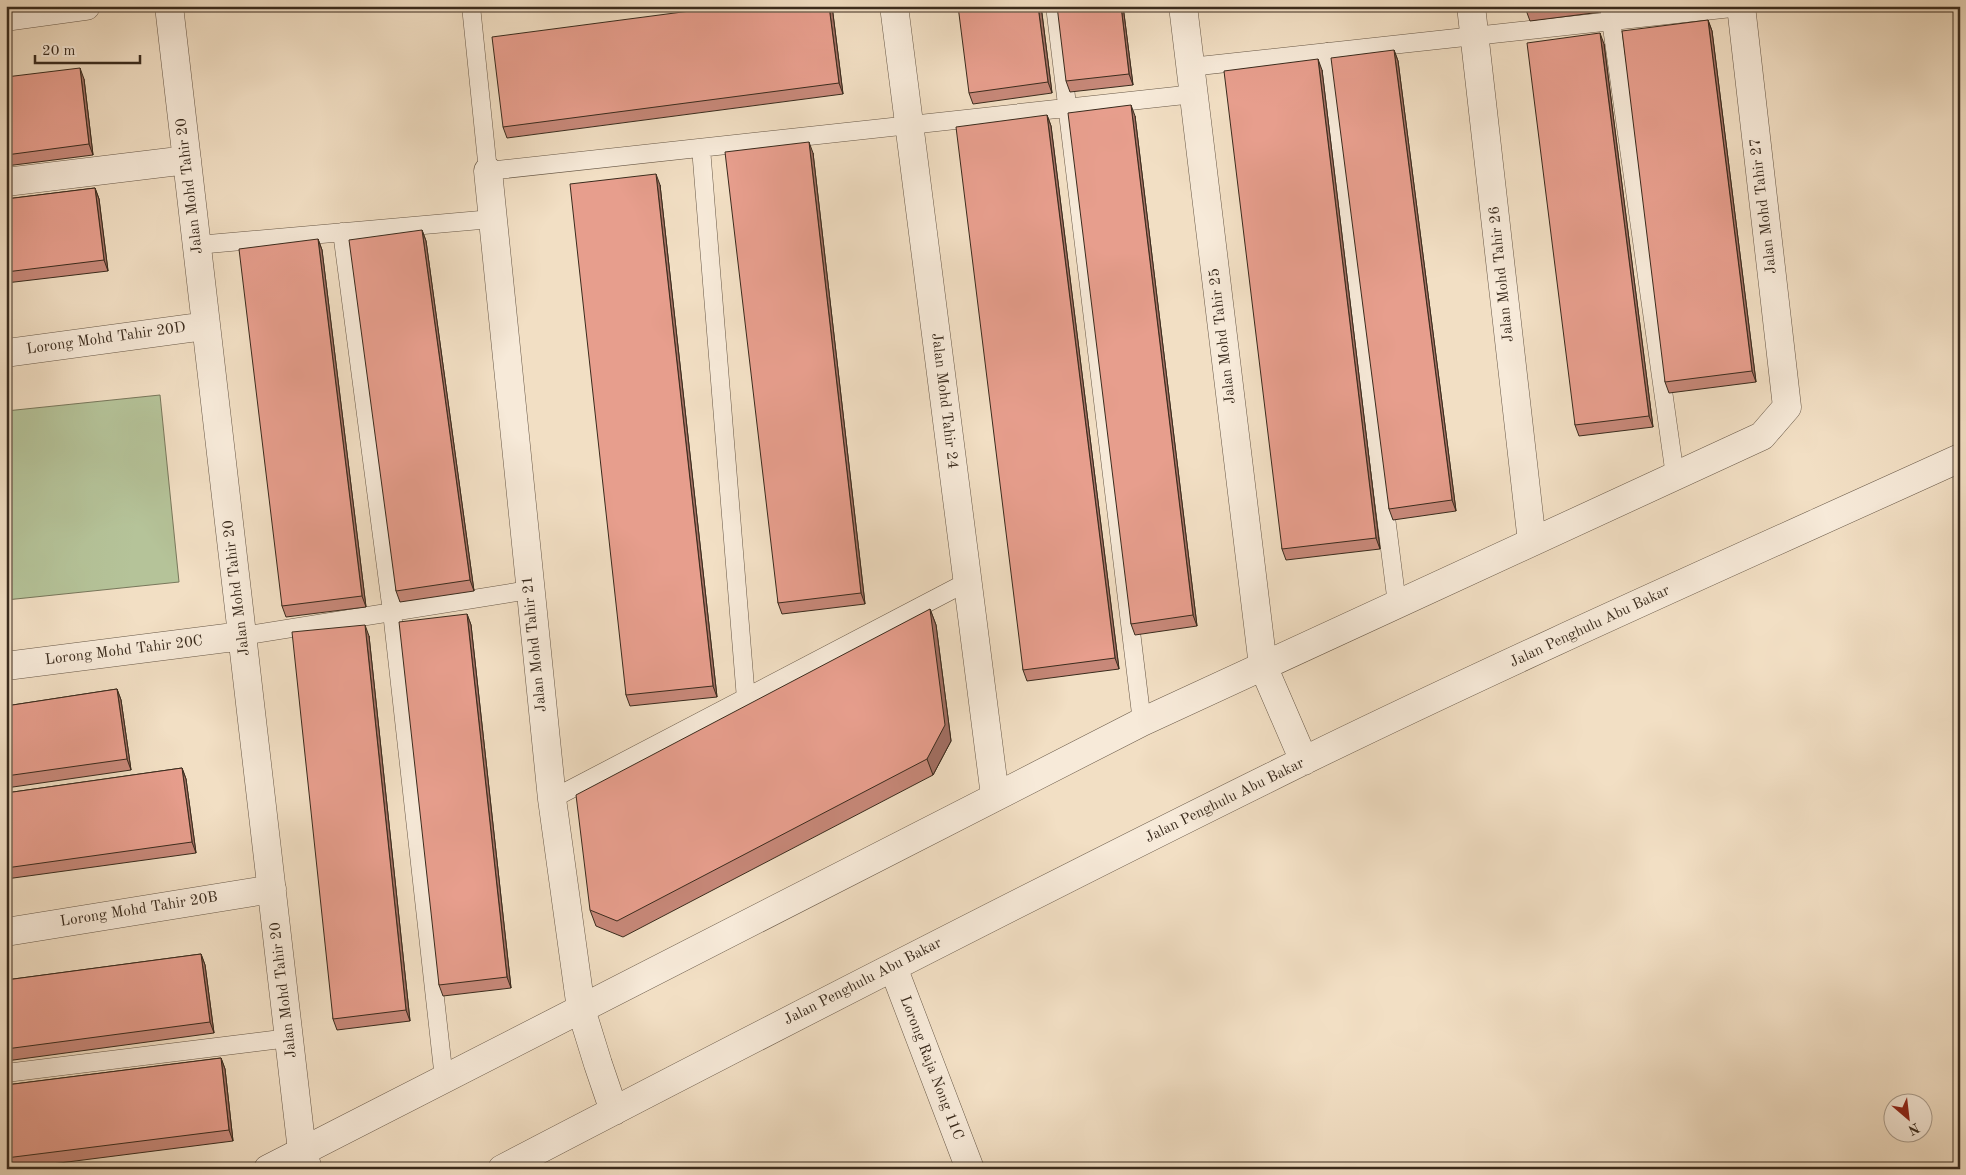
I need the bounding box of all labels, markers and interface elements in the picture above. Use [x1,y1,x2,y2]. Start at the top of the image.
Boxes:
scale bar [35,32,140,64]
text: 20 m [42,44,76,59]
street label: Jalan Mohd Tahir 20 [174,117,206,255]
street label: Jalan Mohd Tahir 27 [1748,137,1780,275]
street label: Jalan Mohd Tahir 26 [1487,205,1517,343]
street label: Jalan Mohd Tahir 25 [1207,267,1239,405]
street label: Lorong Mohd Tahir 20D [25,320,187,358]
street label: Jalan Mohd Tahir 24 [928,332,960,470]
street label: Jalan Mohd Tahir 20 [221,519,253,657]
street label: Jalan Mohd Tahir 21 [520,575,550,713]
street label: Jalan Penghulu Abu Bakar [1508,583,1672,671]
street label: Lorong Mohd Tahir 20C [44,634,204,668]
street label: Jalan Penghulu Abu Bakar [1143,756,1307,846]
street label: Lorong Mohd Tahir 20B [59,890,219,930]
street label: Jalan Mohd Tahir 20 [268,921,300,1059]
street label: Jalan Penghulu Abu Bakar [782,936,944,1028]
street label: Lorong Raja Nong 11C [897,994,965,1142]
north arrow [1884,1092,1934,1142]
text: N [1905,1120,1922,1137]

